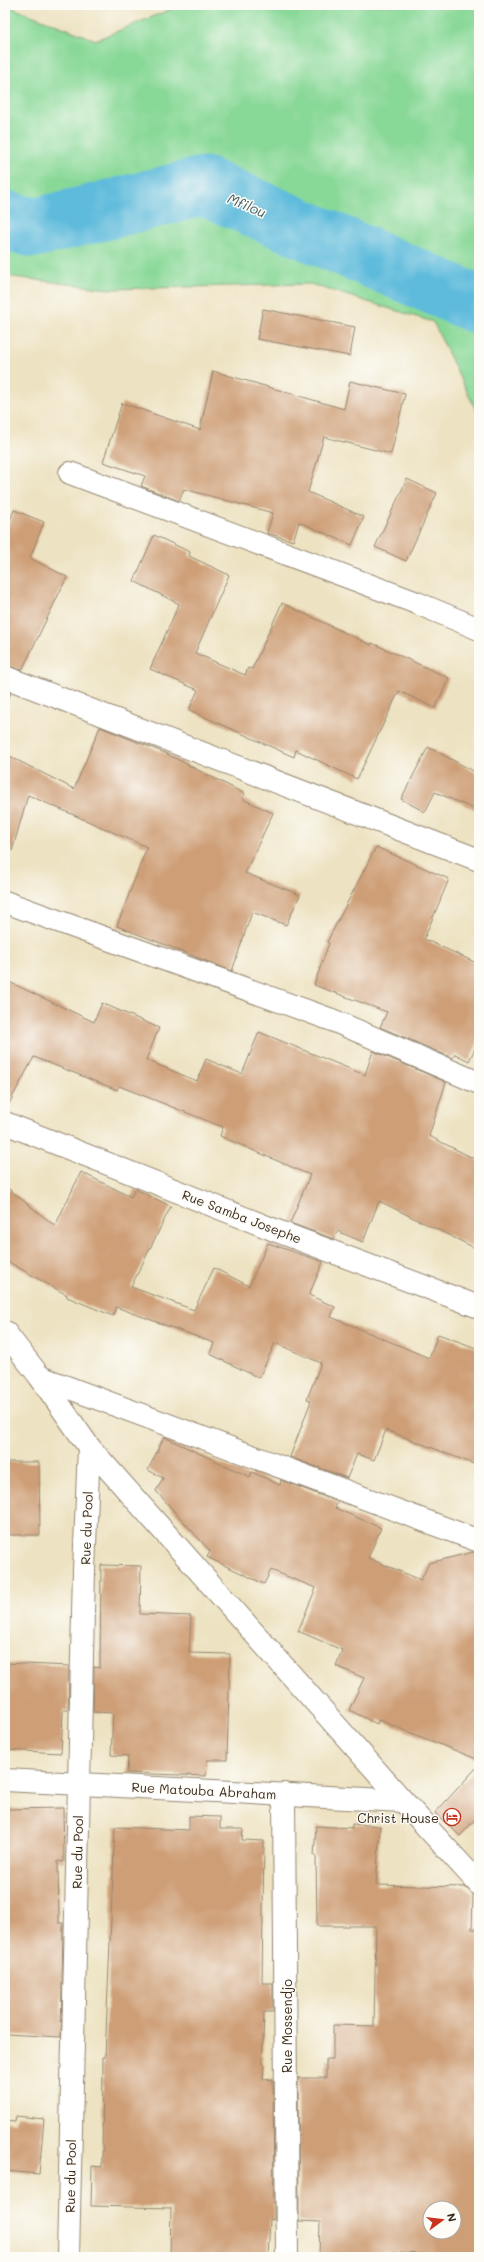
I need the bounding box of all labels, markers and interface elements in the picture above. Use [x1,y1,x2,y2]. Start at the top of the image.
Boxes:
water label: Mfilou [225,188,269,222]
street label: Rue Samba Josephe [180,1185,304,1247]
street label: Rue du Pool [76,1491,96,1565]
street label: Rue Matouba Abraham [131,1778,277,1802]
hotel icon: Christ House [442,1807,462,1827]
place label: Christ House [357,1809,439,1826]
street label: Rue du Pool [68,1815,86,1889]
street label: Rue Mossendjo [278,1979,295,2073]
street label: Rue du Pool [61,2139,79,2213]
north arrow [422,2200,462,2240]
text: N [444,2211,460,2223]

